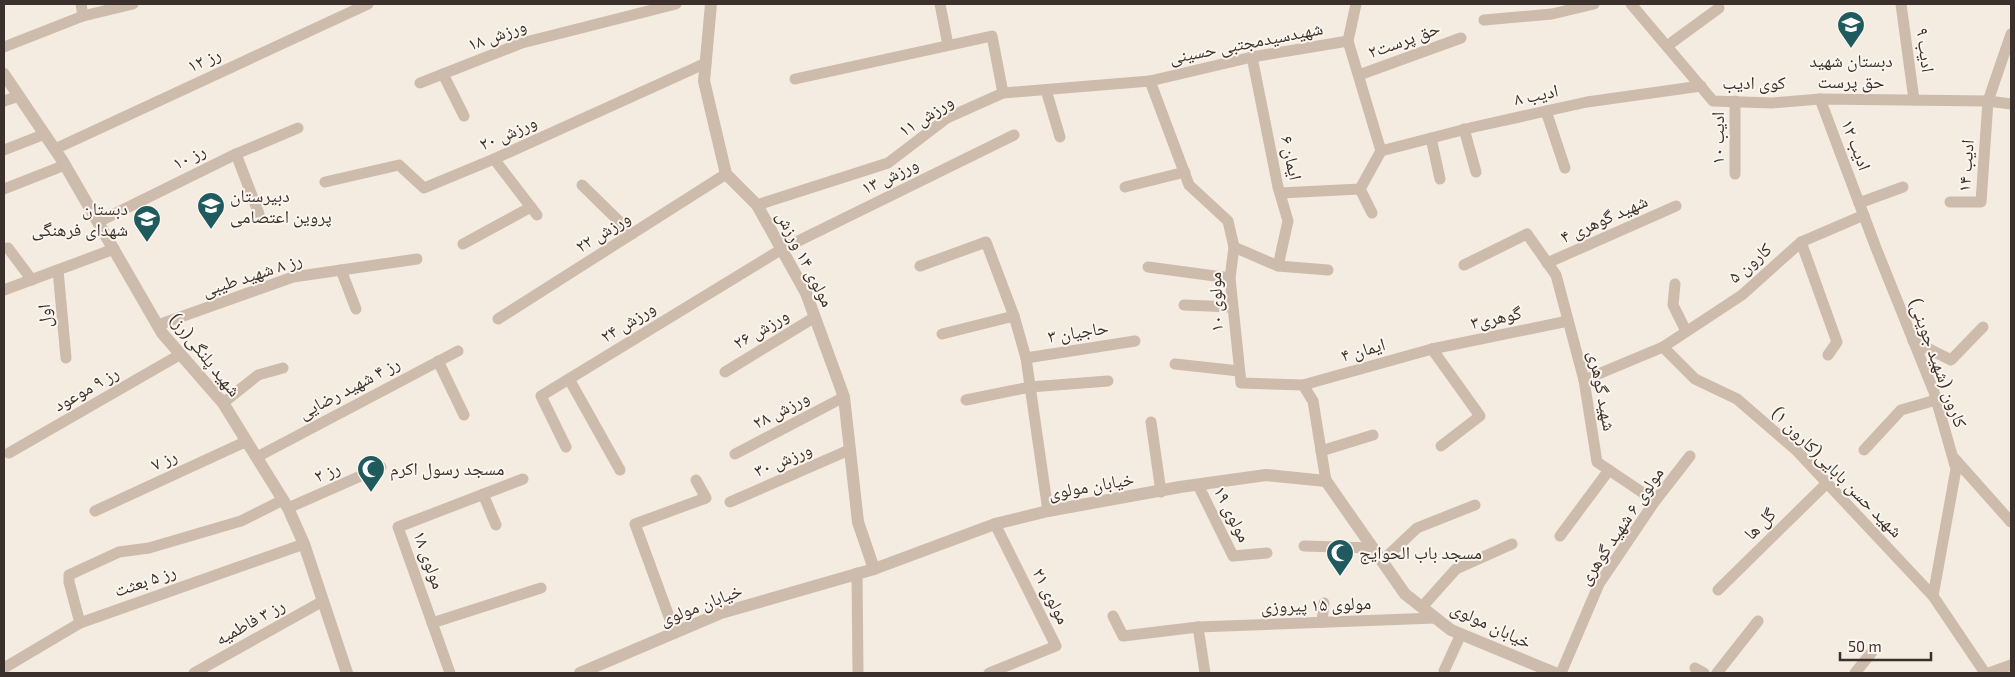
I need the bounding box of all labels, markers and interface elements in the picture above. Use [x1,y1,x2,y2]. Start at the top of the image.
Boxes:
school or university icon: دبستان شهید حق پرست [1836,10,1866,49]
street label: ورزش ۱۸ [464,13,529,56]
street label: شهیدسیدمجتبی حسینی [1167,16,1325,69]
street label: حق پرست۲ [1365,16,1443,63]
street label: ادیب ۹ [1911,26,1940,74]
street label: رز ۱۲ [183,42,224,76]
place label: دبستان شهید حق پرست [1809,49,1893,93]
street label: کوی ادیب [1722,71,1786,94]
street label: ادیب ۸ [1512,79,1560,110]
street label: ورزش ۱۱ [894,89,957,142]
street label: ورزش ۲۰ [475,110,540,155]
street label: ادیب ۱۰ [1706,112,1729,164]
street label: ادیب ۱۲ [1837,116,1877,173]
street label: ایمان ۶ [1276,133,1307,182]
street label: رز ۱۰ [168,139,209,174]
street label: ادیب ۱۴ [1952,139,1978,193]
street label: ورزش ۱۳ [857,152,922,199]
place label: دبیرستان پروین اعتصامی [230,184,332,228]
street label: شهید گوهری ۴ [1557,189,1651,248]
school or university icon: دبیرستان پروین اعتصامی [196,191,226,230]
place label: دبستان شهدای فرهنگی [31,197,128,241]
school or university icon: دبستان شهدای فرهنگی [132,204,162,243]
street label: ورزش ۲۲ [571,206,635,257]
street label: مولوی ۱۴ ورزش [771,207,839,311]
street label: کارون ۵ [1723,237,1776,288]
street label: رز ۸ شهید طیبی [199,248,305,301]
street label: مولوی ۱۰ [1203,272,1228,332]
street label: کارون (شهید جوینی) [1904,295,1973,431]
street label: ورزش ۲۴ [596,296,660,347]
street label: گوهری۳ [1468,301,1524,334]
street label: اول [32,303,57,329]
street label: ورزش ۲۶ [729,303,793,354]
street label: شهید پلنگی(رز) [165,308,246,401]
street label: حاجیان ۳ [1046,315,1110,348]
street label: ایمان ۴ [1338,332,1388,367]
street label: شهید گوهری [1583,349,1622,433]
street label: رز ۴ شهید رضایی [294,351,404,424]
street label: رز ۹ موعود [49,361,122,416]
street label: ورزش ۲۸ [749,385,813,434]
street label: شهید حسن بابایی(کارون ۱) [1767,401,1908,542]
street label: ورزش ۳۰ [750,437,815,482]
street label: رز ۷ [147,444,180,475]
mosque icon: مسجد رسول اکرم [356,454,386,493]
street label: رز ۲ [310,456,343,486]
place label: مسجد رسول اکرم [390,457,504,481]
street label: مولوی ۶ شهید گوهری [1573,462,1669,589]
street label: خیابان مولوی [1046,467,1136,504]
street label: مولوی ۱۹ [1209,482,1256,546]
street label: گل ها [1739,502,1781,544]
street label: مولوی ۱۸ [408,528,451,592]
mosque icon: مسجد باب الحوایج [1325,538,1355,577]
place label: مسجد باب الحوایج [1359,541,1482,565]
street label: رز ۵ بعثت [111,559,179,601]
street label: مولوی ۲۱ [1028,564,1075,628]
street label: خیابان مولوی [656,578,745,631]
street label: مولوی ۱۵ پیروزی [1260,591,1372,618]
street label: رز ۳ فاطمیه [211,593,288,649]
street label: خیابان مولوی [1447,596,1535,653]
scale bar [1840,630,1931,662]
text: 50 m [1848,637,1882,655]

